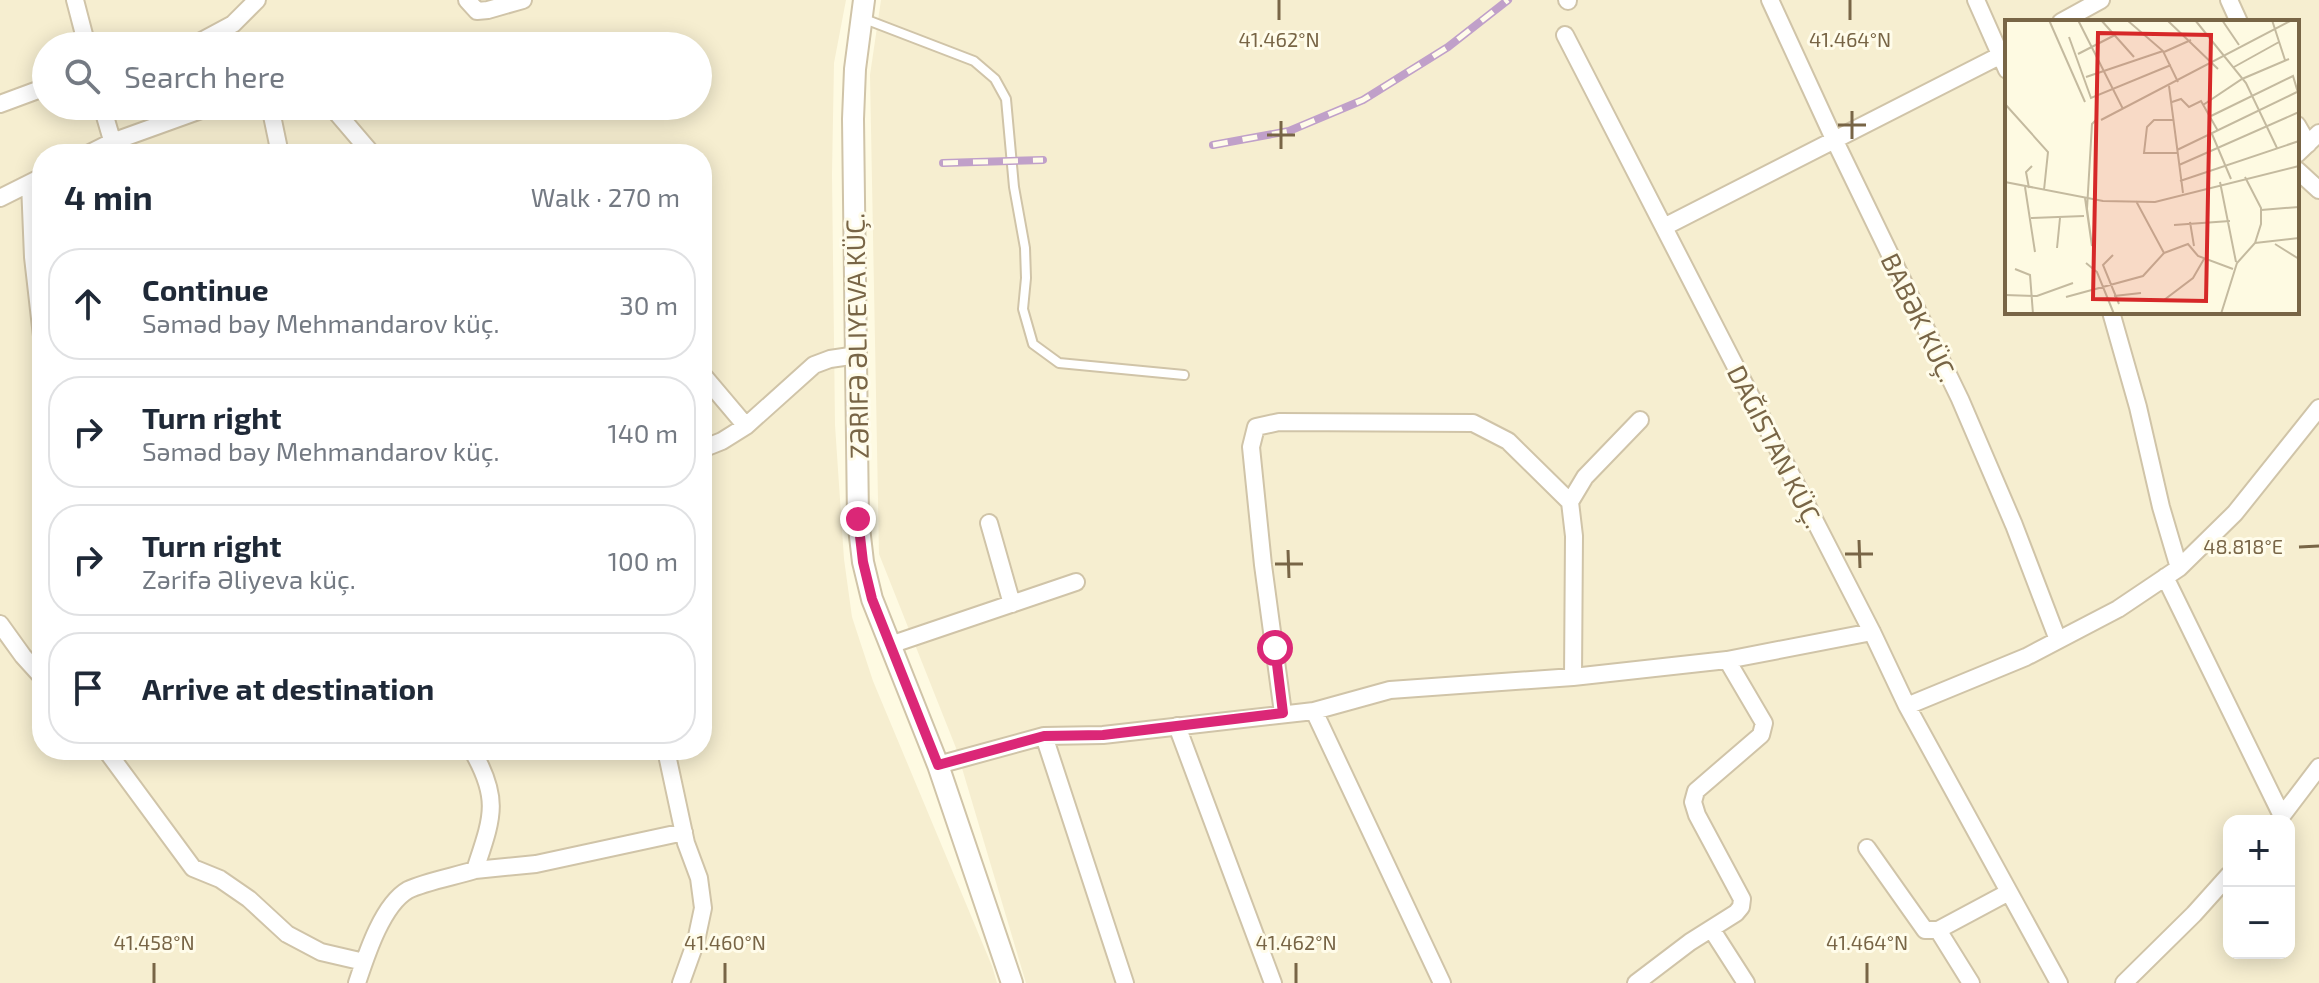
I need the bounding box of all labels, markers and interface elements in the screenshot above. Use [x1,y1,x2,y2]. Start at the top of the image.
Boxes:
inset map [2005,20,2299,314]
text: 41.462°N [1239,27,1320,51]
text: 41.464°N [1809,27,1891,51]
search box [32,32,712,120]
icon: search [60,54,104,98]
text: Search here [124,58,285,94]
text: 4 min [64,176,153,217]
text: Walk · 270 m [531,181,680,212]
street label: ZƏRIFƏ ƏLIYEVA KÜÇ. [838,213,876,459]
street label: BABƏK KÜÇ. [1874,248,1964,387]
text: Continue [142,271,269,307]
icon: ahead [66,282,110,326]
text: 30 m [619,289,678,320]
text: Səməd bəy Mehmandarov küç. [142,307,499,338]
street label: DAĞISTAN KÜÇ. [1720,360,1830,533]
text: Turn right [142,399,282,435]
icon: right [66,410,110,454]
text: 140 m [607,417,678,448]
text: Səməd bəy Mehmandarov küç. [142,435,499,466]
route end [840,501,876,537]
text: Turn right [142,527,282,563]
text: 48.818°E [2203,534,2283,558]
icon: right [66,538,110,582]
text: 100 m [608,545,678,576]
text: Zərifə Əliyeva küç. [142,563,356,594]
route start [1257,630,1293,666]
icon: arrive [66,666,110,710]
text: Arrive at destination [142,670,434,706]
map controls [2223,815,2295,959]
button: + [2223,815,2295,887]
button: − [2223,887,2295,959]
text: 41.458°N [113,930,195,954]
text: 41.460°N [684,930,766,954]
text: 41.462°N [1256,930,1337,954]
text: 41.464°N [1826,930,1908,954]

